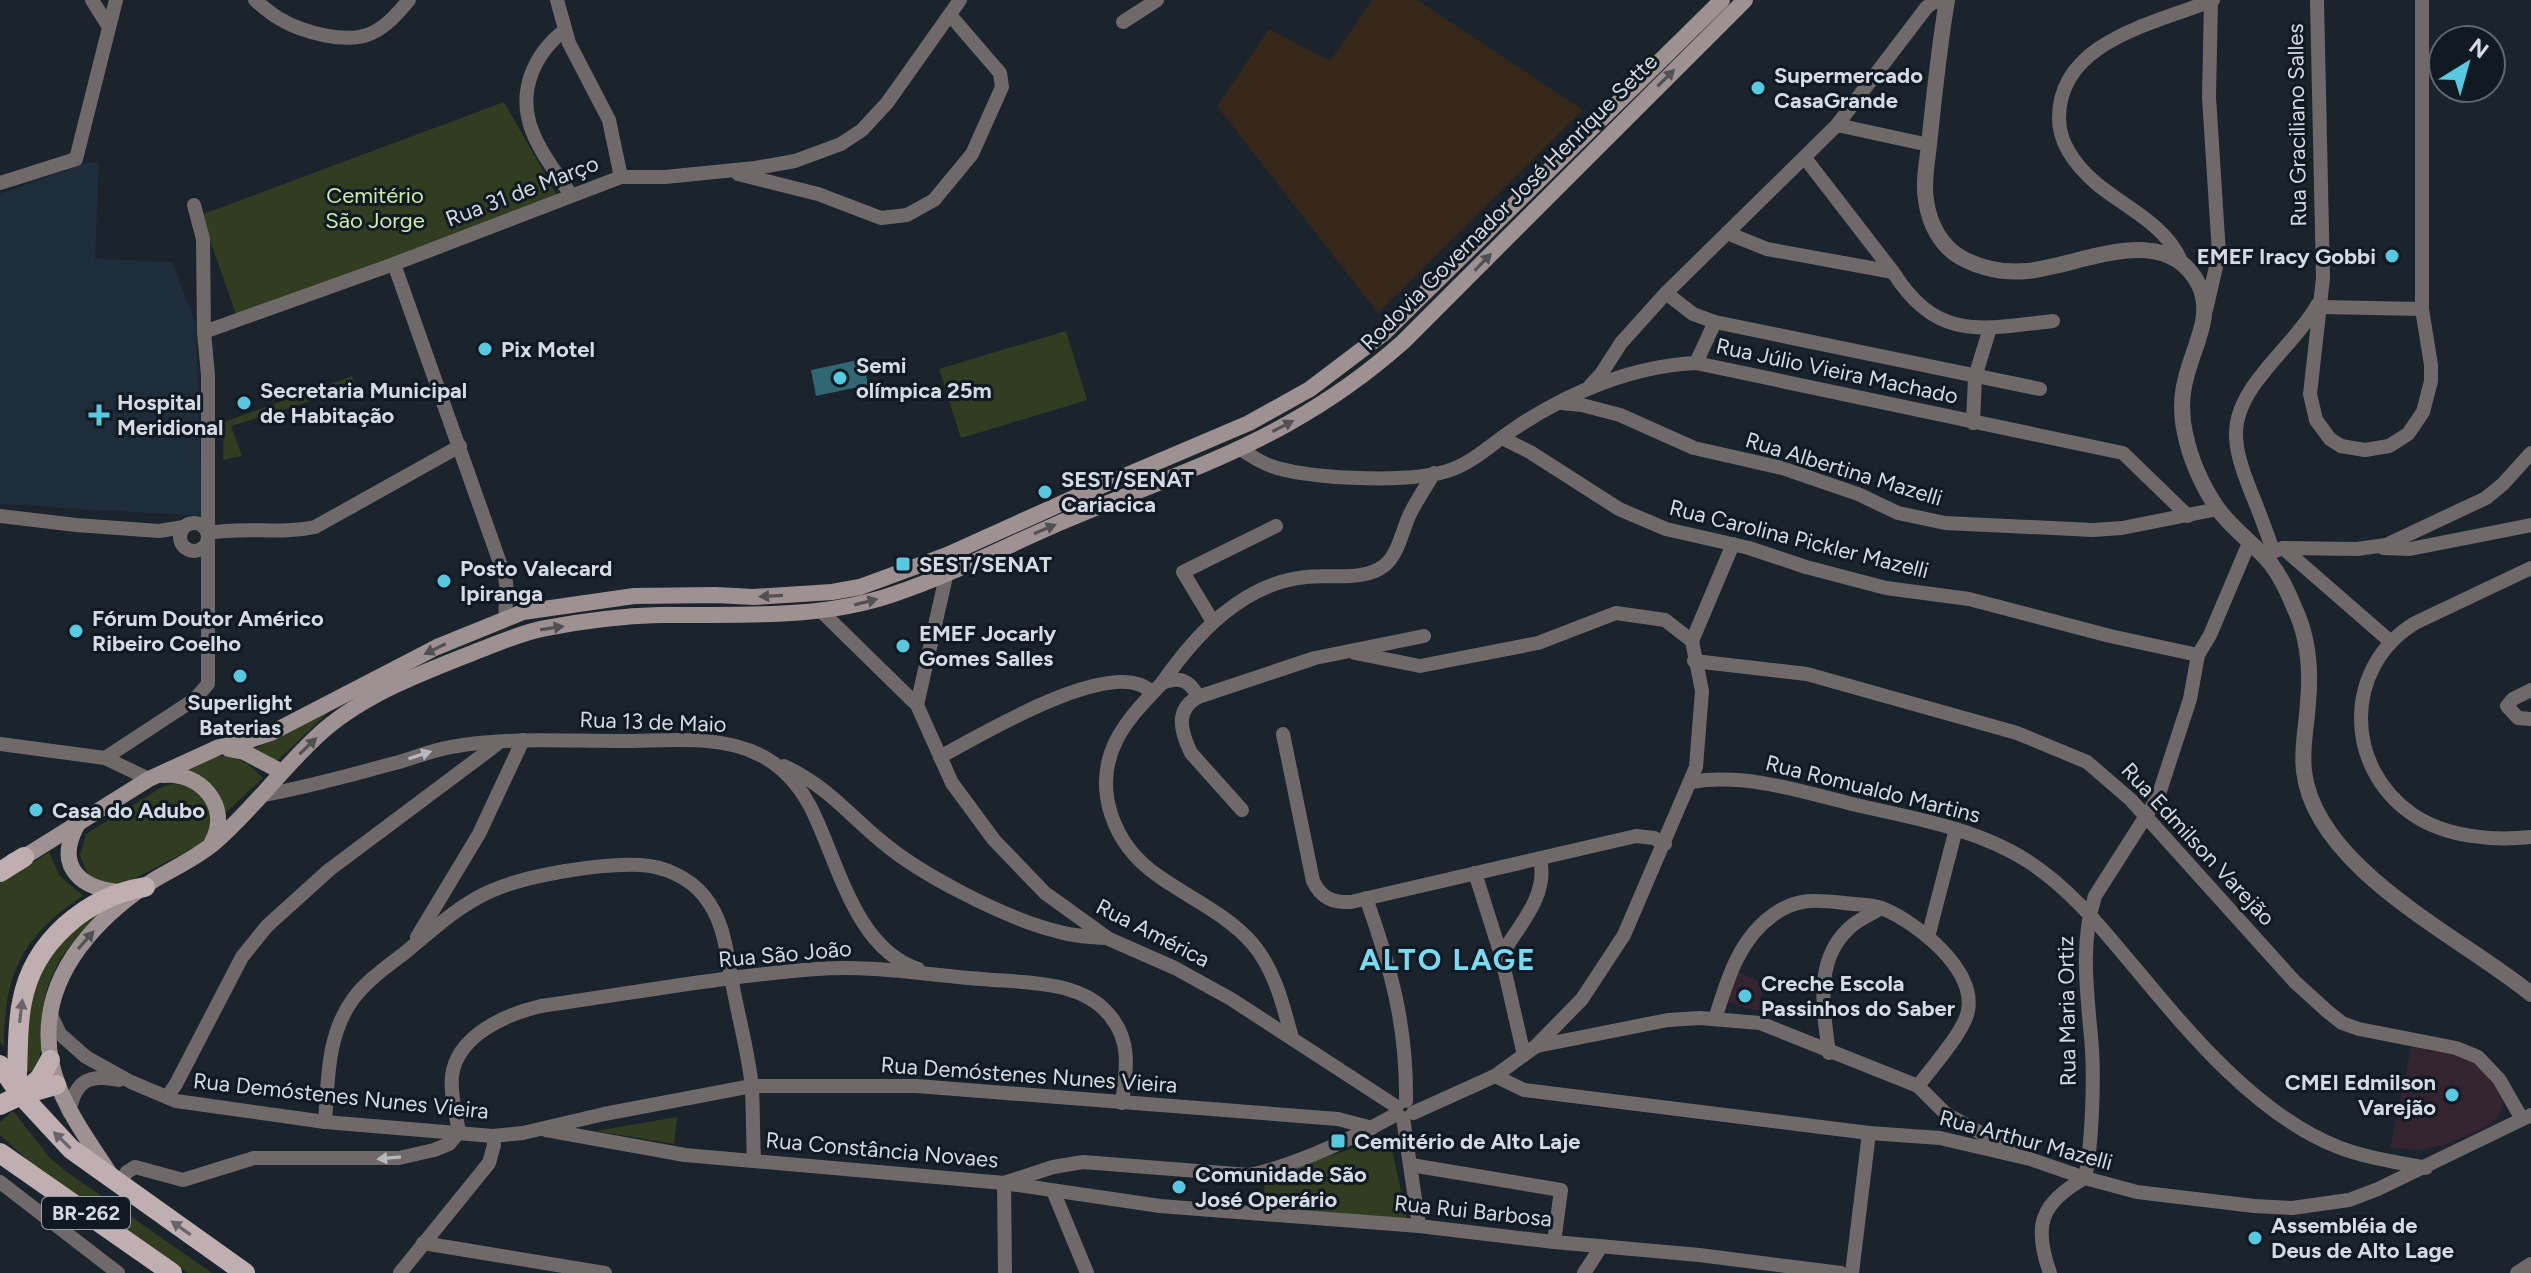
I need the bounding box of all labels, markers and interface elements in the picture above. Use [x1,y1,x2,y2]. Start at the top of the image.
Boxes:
street label: Rua Graciliano Salles [2282,23,2312,227]
north arrow [2427,24,2507,104]
text: N [2464,33,2494,64]
street label: Rodovia Governador José Henrique Sette [1355,48,1663,356]
place label: Supermercado CasaGrande [1774,62,1923,114]
one-way arrow [1656,69,1675,87]
marker: Supermercado CasaGrande [1749,79,1767,97]
street label: Rua 31 de Março [442,149,602,233]
park label: Cemitério São Jorge [325,182,425,234]
place label: EMEF Iracy Gobbi [2197,243,2376,270]
marker: EMEF Iracy Gobbi [2383,247,2401,265]
one-way arrow [1473,253,1492,272]
street label: Rua Júlio Vieira Machado [1713,332,1961,410]
place label: Pix Motel [501,336,595,363]
marker: Pix Motel [476,340,494,358]
place label: Semi olímpica 25m [856,352,992,404]
marker: Semi olímpica 25m [831,369,849,387]
place label: Secretaria Municipal de Habitação [260,377,467,429]
place label: Hospital Meridional [117,389,223,441]
marker: Secretaria Municipal de Habitação [235,394,253,412]
marker: Hospital Meridional [88,404,110,426]
one-way arrow [1272,420,1294,434]
street label: Rua Albertina Mazelli [1742,426,1946,512]
place label: SEST/SENAT Cariacica [1061,466,1194,518]
marker: SEST/SENAT Cariacica [1036,483,1054,501]
street label: Rua Carolina Pickler Mazelli [1666,494,1932,584]
one-way arrow [1033,523,1056,536]
place label: SEST/SENAT [919,551,1052,578]
place label: Posto Valecard Ipiranga [460,555,612,607]
marker: SEST/SENAT [894,555,912,573]
marker: Posto Valecard Ipiranga [435,572,453,590]
one-way arrow [758,590,783,603]
one-way arrow [853,595,878,607]
place label: Fórum Doutor Américo Ribeiro Coelho [92,605,324,657]
place label: EMEF Jocarly Gomes Salles [919,620,1057,672]
one-way arrow [540,621,565,634]
marker: Fórum Doutor Américo Ribeiro Coelho [67,622,85,640]
marker: EMEF Jocarly Gomes Salles [894,637,912,655]
one-way arrow [423,642,446,655]
marker: Superlight Baterias [231,667,249,685]
place label: Superlight Baterias [187,689,293,741]
street label: Rua 13 de Maio [579,706,727,738]
one-way arrow [298,737,317,755]
one-way arrow [408,749,432,761]
street label: Rua Romualdo Martins [1763,749,1983,829]
street label: Rua Edmilson Varejão [2116,757,2280,931]
place label: Casa do Adubo [52,797,205,824]
marker: Casa do Adubo [27,801,45,819]
street label: Rua América [1092,893,1214,973]
one-way arrow [77,931,95,950]
street label: Rua São João [717,935,853,973]
street label: Rua Maria Ortiz [2052,936,2082,1086]
district label: ALTO LAGE [1359,941,1537,978]
place label: Creche Escola Passinhos do Saber [1761,970,1956,1022]
marker: Creche Escola Passinhos do Saber [1736,987,1754,1005]
one-way arrow [15,998,28,1023]
street label: Rua Demóstenes Nunes Vieira [880,1051,1178,1099]
street label: Rua Demóstenes Nunes Vieira [192,1067,490,1125]
place label: CMEI Edmilson Varejão [2285,1069,2436,1121]
marker: CMEI Edmilson Varejão [2443,1086,2461,1104]
street label: Rua Arthur Mazelli [1936,1104,2116,1176]
street label: Rua Constância Novaes [765,1126,999,1174]
place label: Cemitério de Alto Laje [1354,1128,1581,1155]
one-way arrow [53,1131,72,1149]
marker: Cemitério de Alto Laje [1329,1132,1347,1150]
one-way arrow [376,1152,401,1165]
place label: Comunidade São José Operário [1195,1161,1367,1213]
marker: Comunidade São José Operário [1170,1178,1188,1196]
street label: Rua Rui Barbosa [1393,1189,1553,1233]
road number: BR-262 [42,1197,130,1229]
place label: Assembléia de Deus de Alto Lage [2271,1212,2454,1264]
one-way arrow [170,1221,191,1236]
marker: Assembléia de Deus de Alto Lage [2246,1229,2264,1247]

